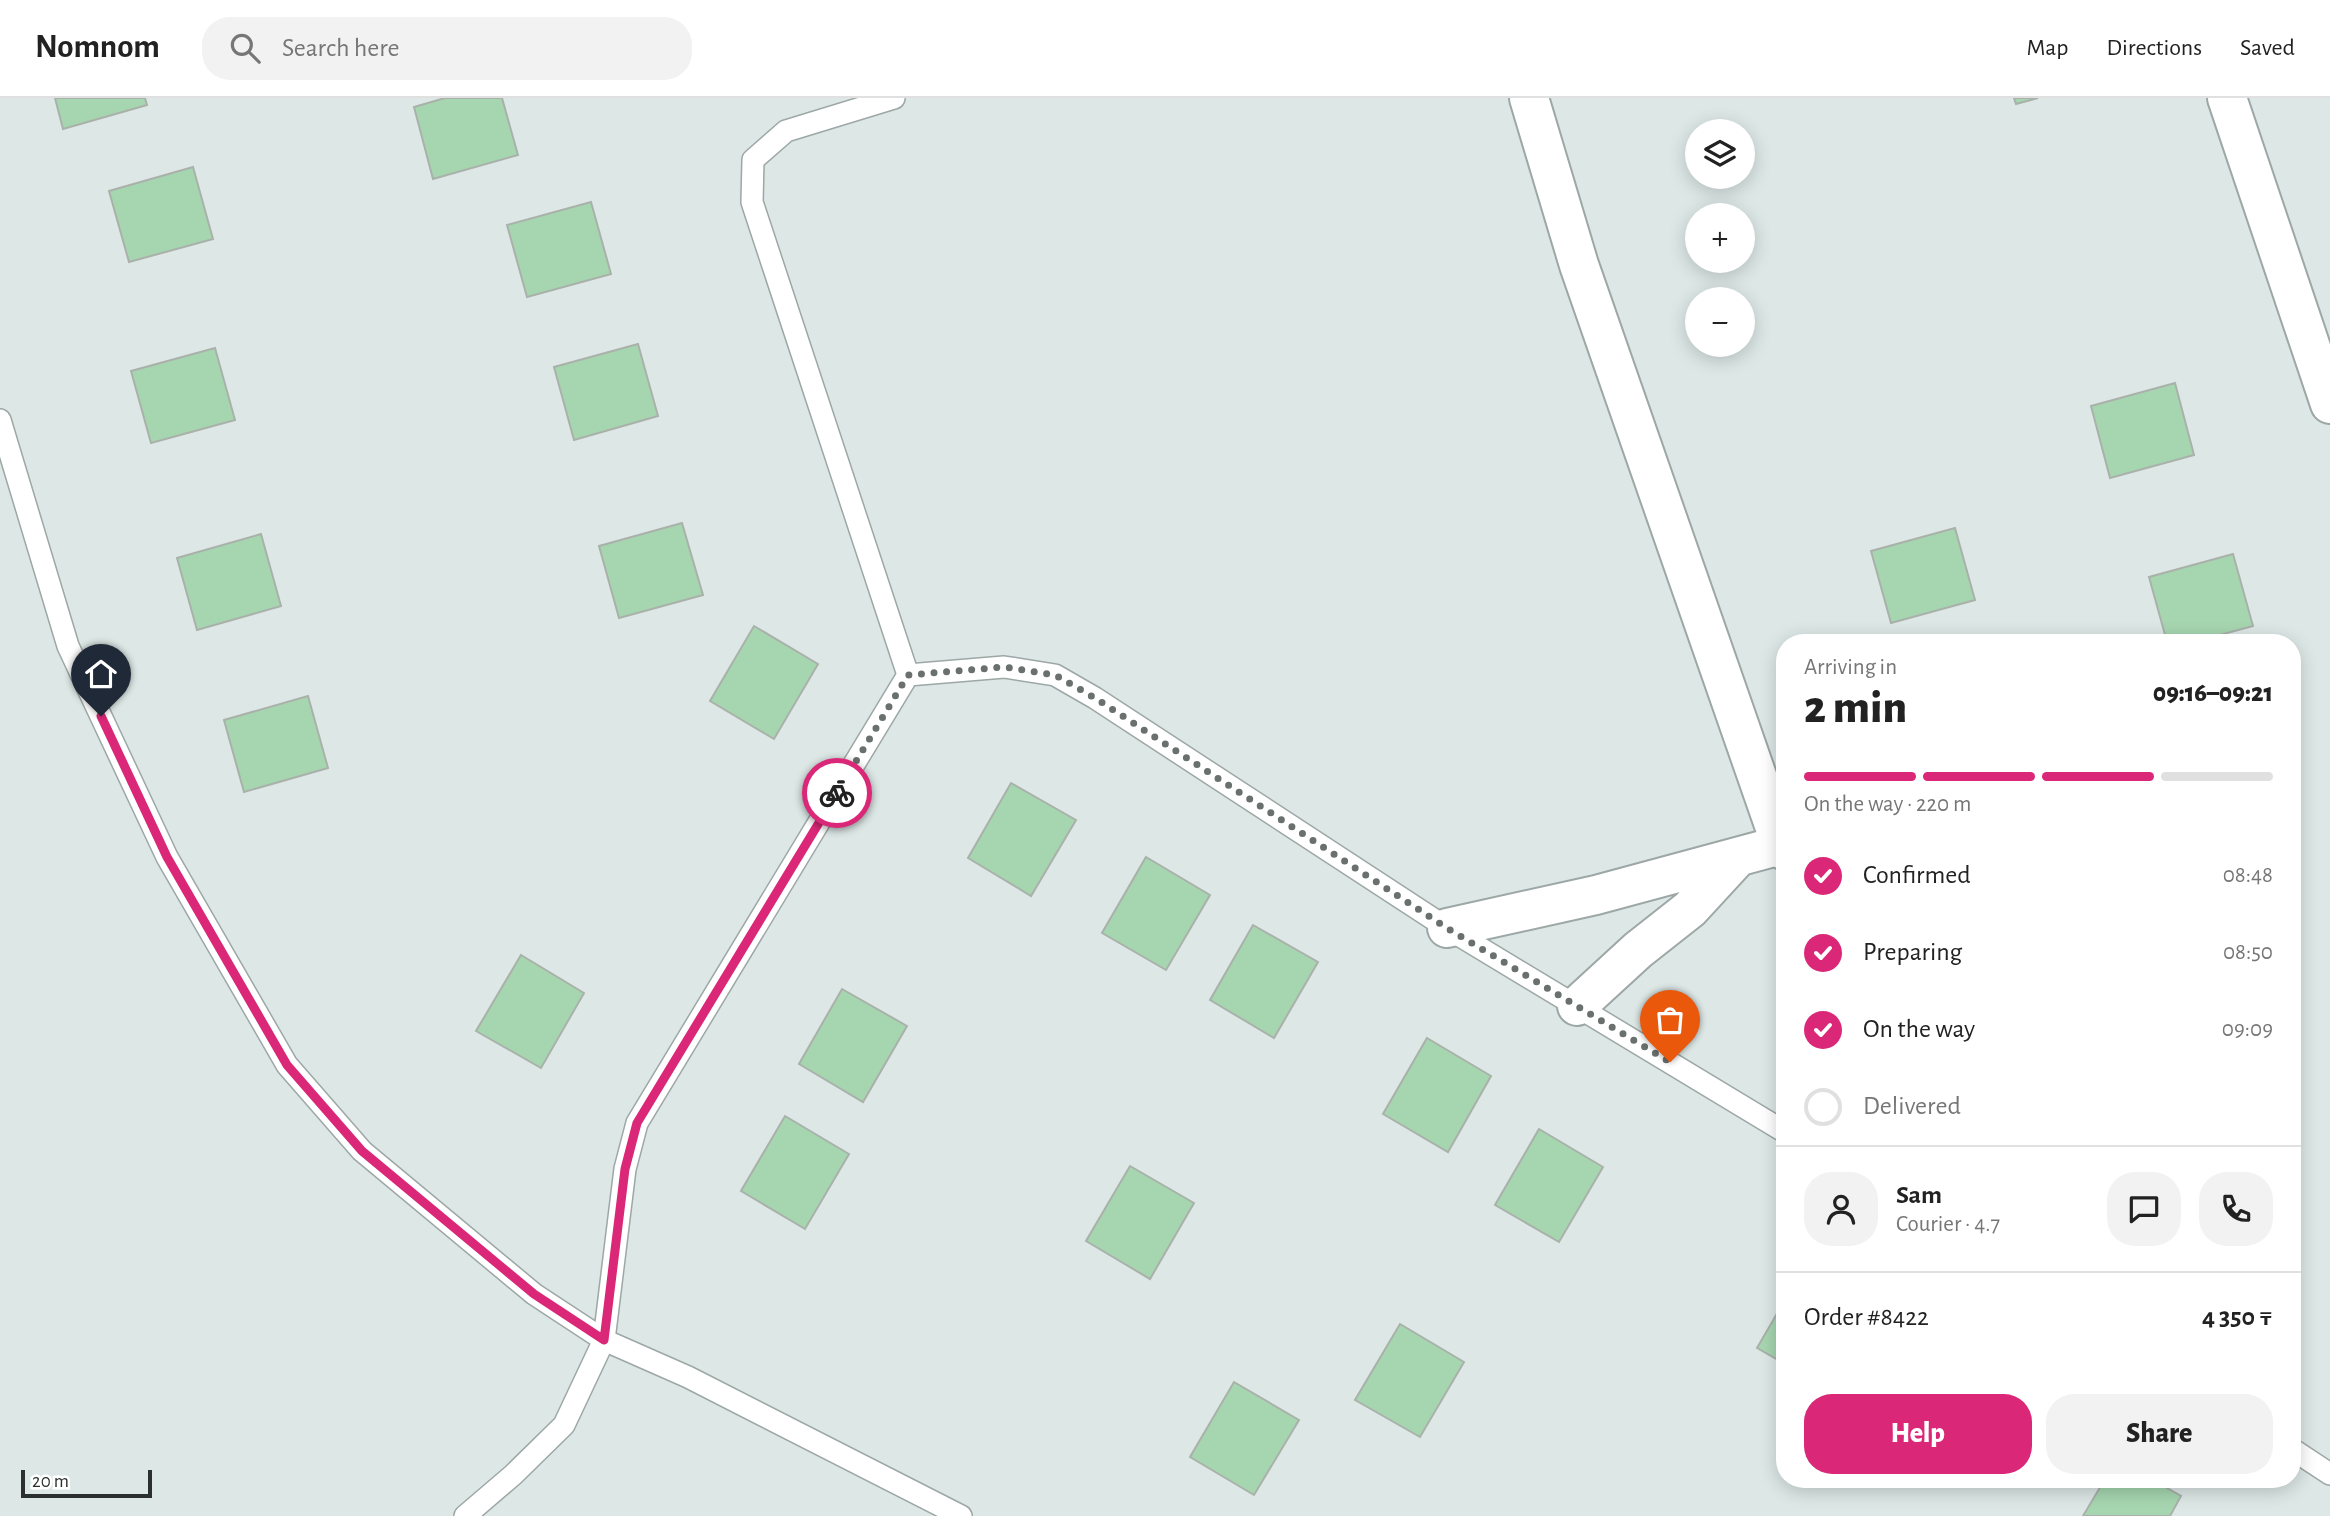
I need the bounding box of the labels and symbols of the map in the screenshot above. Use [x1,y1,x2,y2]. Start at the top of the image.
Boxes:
pin [71,644,131,716]
courier [802,758,872,828]
pin [1640,990,1700,1062]
scale bar [21,1467,152,1499]

